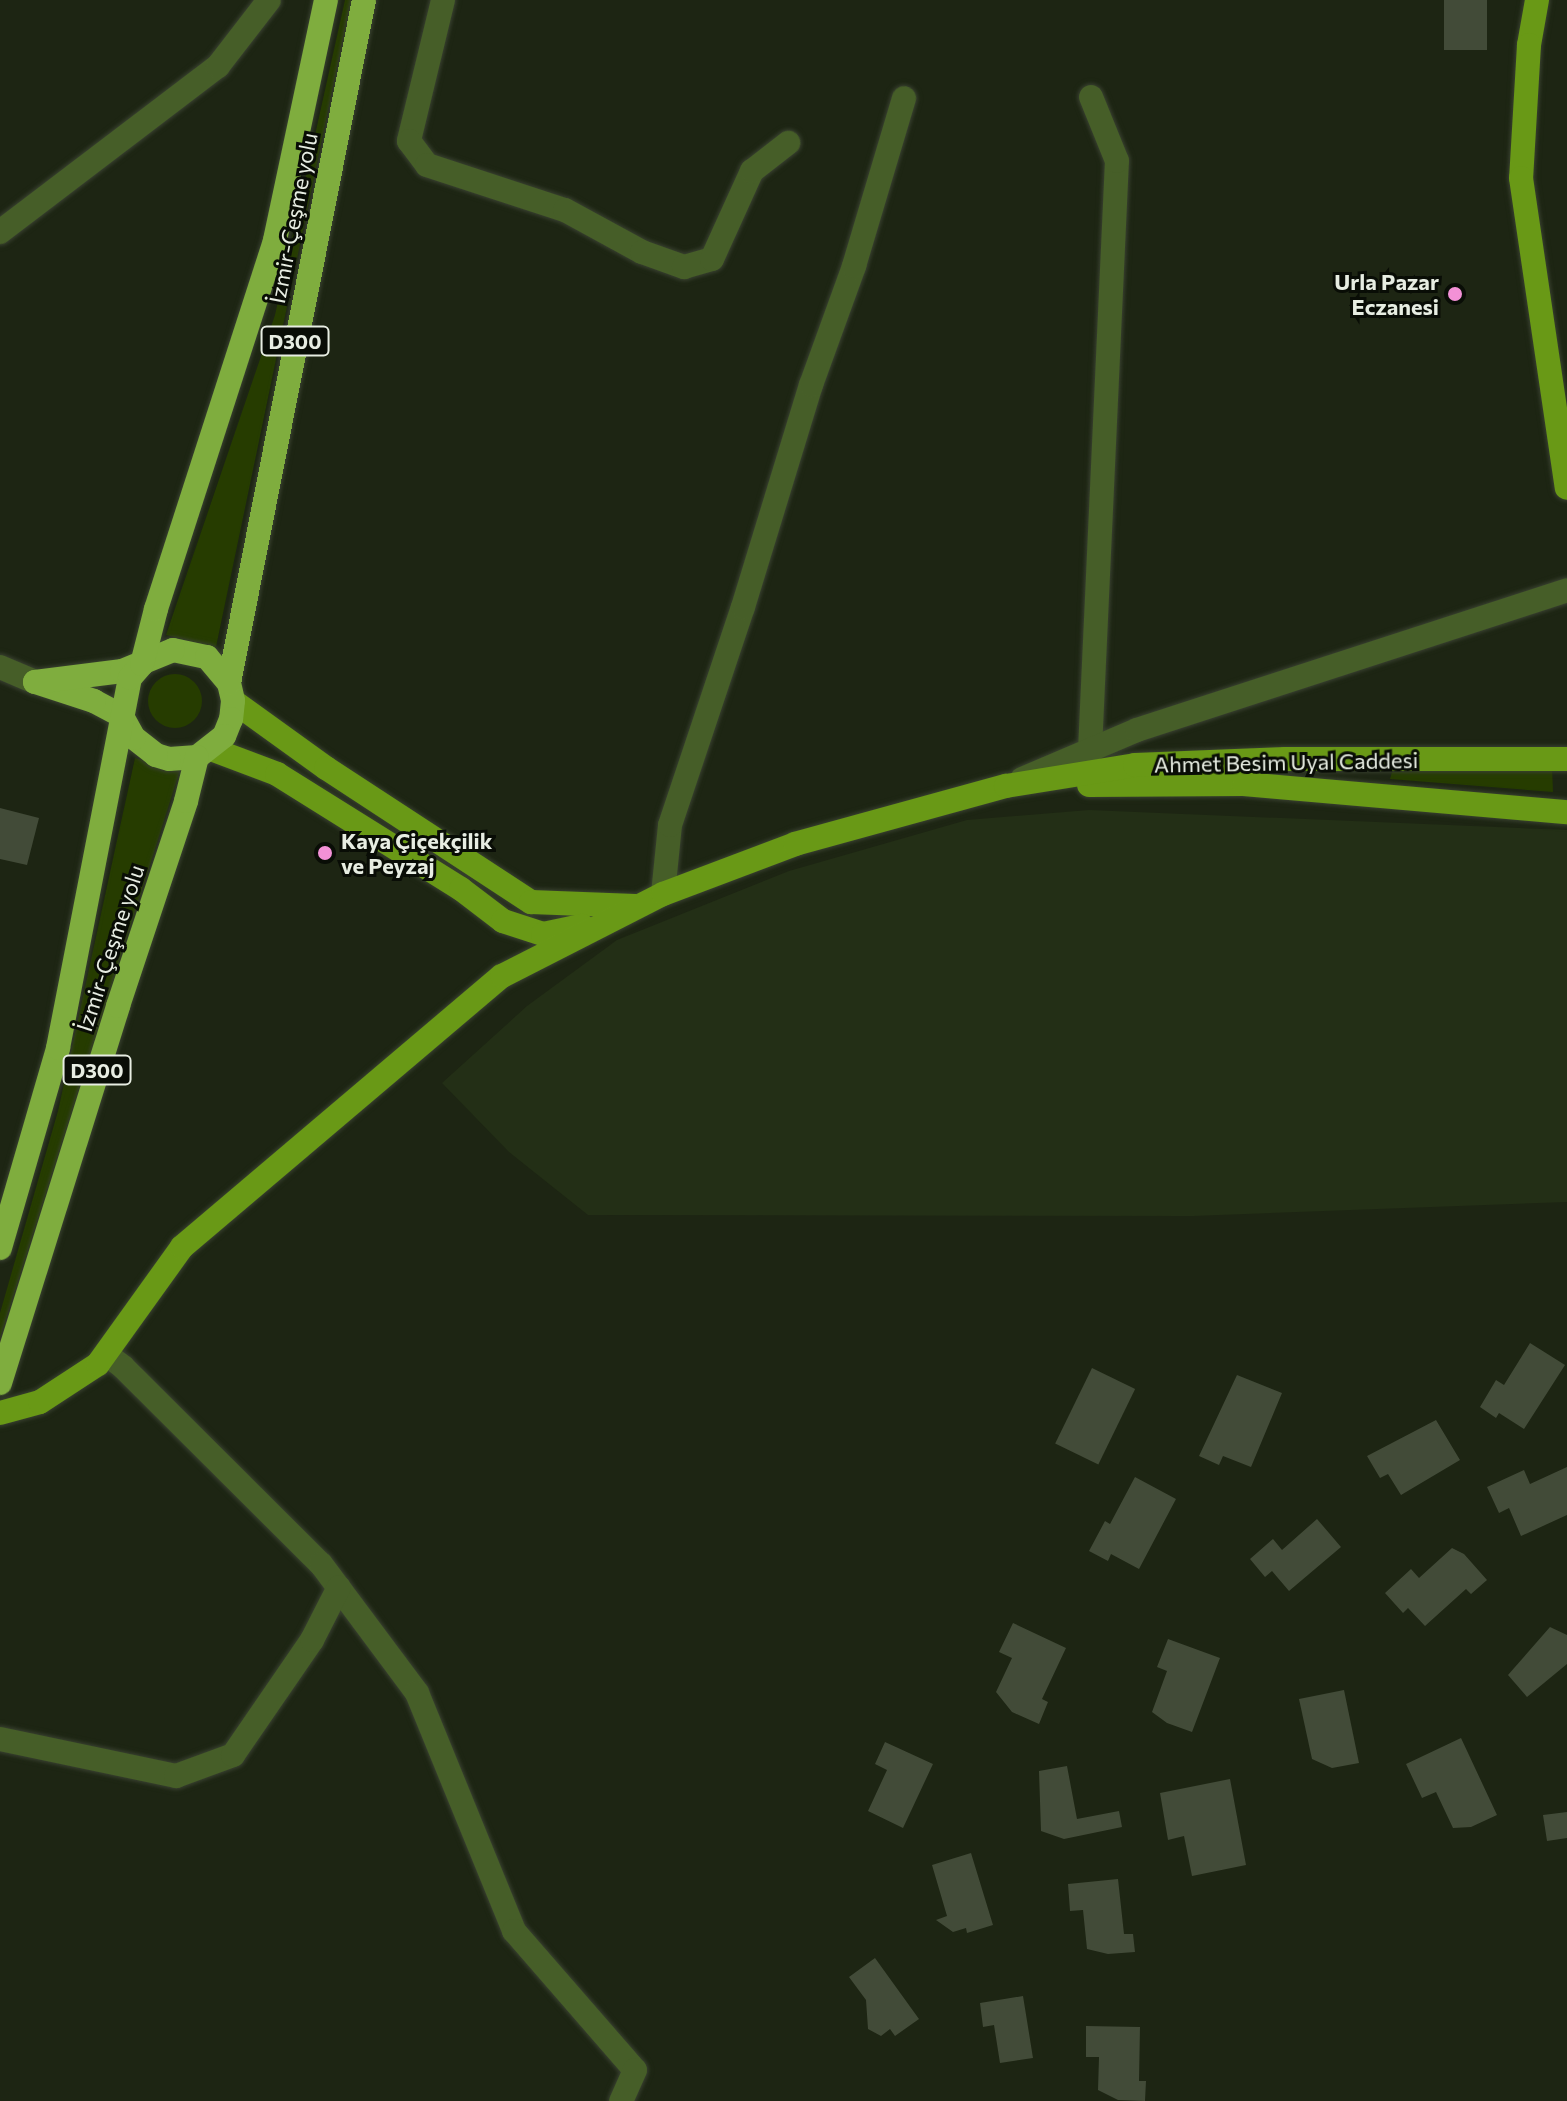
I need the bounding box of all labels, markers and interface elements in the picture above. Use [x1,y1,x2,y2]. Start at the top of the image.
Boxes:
street label: İzmir-Çeşme yolu [263,130,323,306]
place label: Urla Pazar Eczanesi [1334,268,1439,320]
marker: Urla Pazar Eczanesi [1446,285,1464,303]
road number: D300 [259,325,331,357]
street label: Ahmet Besim Uyal Caddesi [1154,746,1418,778]
place label: Kaya Çiçekçilik ve Peyzaj [341,827,492,878]
marker: Kaya Çiçekçilik ve Peyzaj [316,844,334,862]
street label: İzmir-Çeşme yolu [71,861,149,1035]
road number: D300 [61,1054,133,1086]

